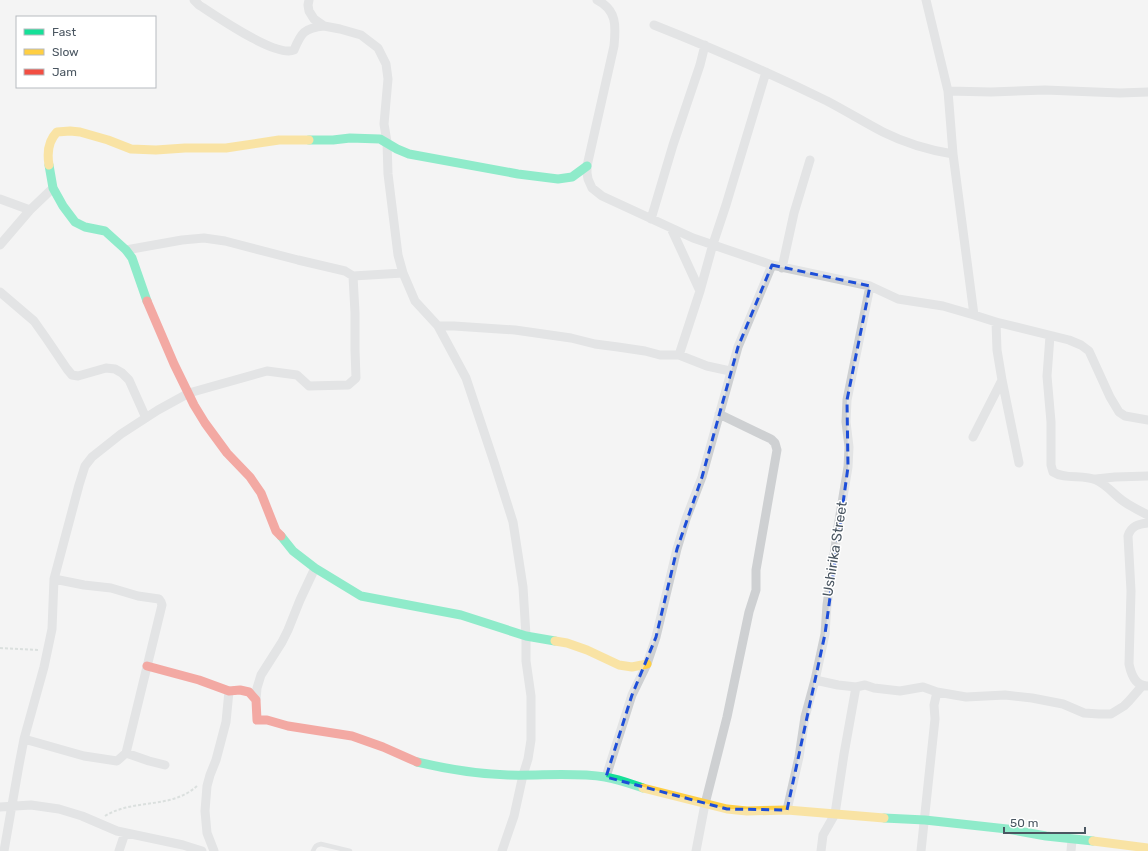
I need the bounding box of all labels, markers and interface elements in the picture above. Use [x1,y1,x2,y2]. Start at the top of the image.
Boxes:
legend [16,16,156,88]
text: Fast [52,25,76,39]
text: Slow [52,45,79,59]
text: Jam [52,65,77,79]
street label: Ushirika Street [819,500,851,598]
scale bar [1004,809,1085,835]
text: 50 m [1010,816,1038,830]

